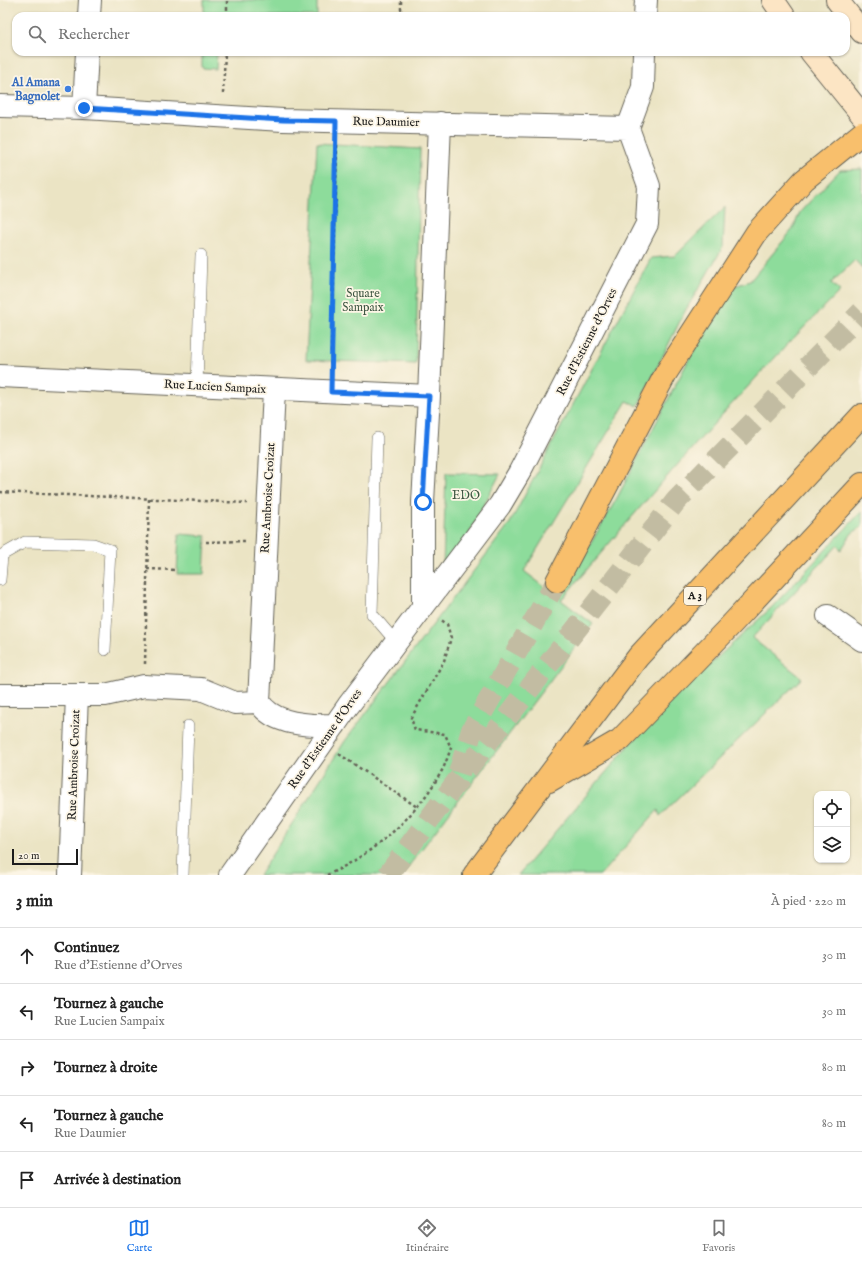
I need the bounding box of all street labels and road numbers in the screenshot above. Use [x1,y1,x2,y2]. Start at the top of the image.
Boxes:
street label: Rue Daumier [352,114,420,130]
street label: Rue d'Estienne d'Orves [553,286,621,398]
street label: Rue Lucien Sampaix [163,377,267,398]
street label: Rue Ambroise Croizat [258,442,278,554]
road number: A 3 [684,587,706,605]
street label: Rue d'Estienne d'Orves [285,686,365,792]
street label: Rue Ambroise Croizat [65,709,83,821]

